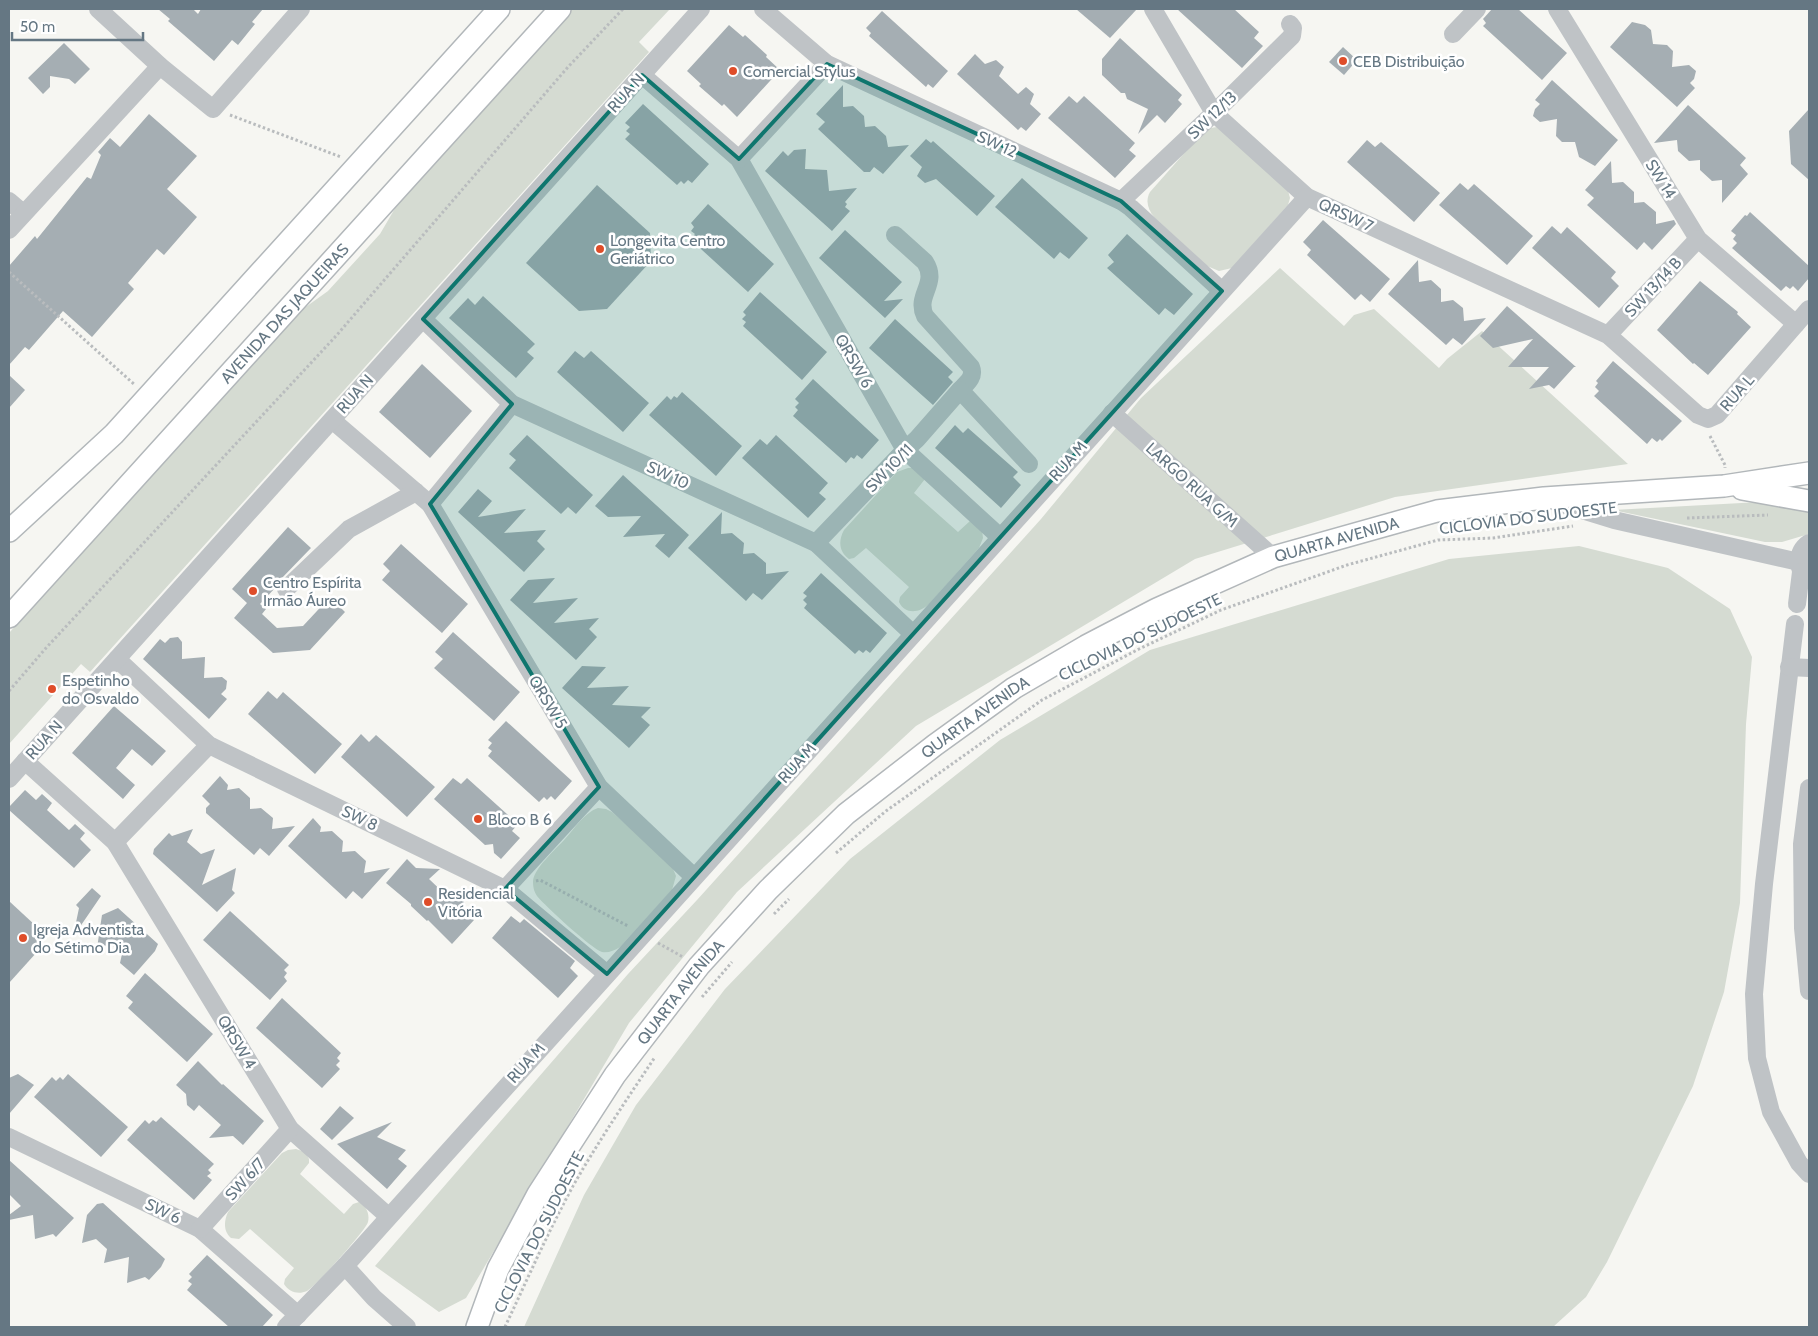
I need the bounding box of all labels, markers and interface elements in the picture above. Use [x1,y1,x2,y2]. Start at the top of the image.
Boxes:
scale bar [12,10,144,42]
text: 50 m [20,18,55,36]
place label: CEB Distribuição [1353,52,1465,71]
marker: CEB Distribuição [1337,55,1349,67]
place label: Comercial Stylus [743,62,856,81]
marker: Comercial Stylus [727,65,739,77]
street label: RUA N [604,70,648,116]
street label: SW 12/13 [1184,87,1240,143]
street label: SW 12 [974,127,1020,161]
street label: SW 14 [1642,156,1680,202]
street label: QRSW 7 [1316,194,1376,236]
place label: Longevita Centro Geriátrico [610,231,726,268]
street label: AVENIDA DAS JAQUEIRAS [216,239,352,387]
marker: Longevita Centro Geriátrico [594,243,606,255]
street label: SW 13/14 B [1621,253,1686,321]
street label: QRSW 6 [831,331,877,391]
street label: RUA N [333,371,377,417]
street label: RUA L [1716,371,1758,415]
street label: RUA M [1045,437,1091,485]
street label: LARGO RUA G/M [1142,439,1242,531]
street label: SW 10/11 [861,440,917,496]
street label: SW 10 [644,457,692,493]
street label: CICLOVIA DO SUDOESTE [1438,498,1618,538]
street label: QUARTA AVENIDA [1272,513,1401,566]
place label: Centro Espírita Irmão Áureo [263,573,362,610]
marker: Centro Espírita Irmão Áureo [247,585,259,597]
street label: CICLOVIA DO SUDOESTE [1055,589,1225,685]
place label: Espetinho do Osvaldo [62,671,139,708]
street label: QRSW 5 [525,672,571,732]
street label: QUARTA AVENIDA [917,672,1032,762]
marker: Espetinho do Osvaldo [46,683,58,695]
street label: RUA N [22,717,66,763]
street label: RUA M [774,739,820,787]
street label: SW 8 [339,801,381,835]
place label: Bloco B 6 [488,810,552,829]
marker: Bloco B 6 [472,813,484,825]
place label: Residencial Vitória [438,884,514,921]
marker: Residencial Vitória [422,896,434,908]
place label: Igreja Adventista do Sétimo Dia [33,920,145,957]
marker: Igreja Adventista do Sétimo Dia [17,932,29,944]
street label: QUARTA AVENIDA [633,936,728,1048]
street label: QRSW 4 [214,1012,260,1072]
street label: RUA M [503,1039,549,1087]
street label: CICLOVIA DO SUDOESTE [490,1148,588,1316]
street label: SW 6/7 [221,1154,269,1204]
street label: SW 6 [142,1194,184,1228]

